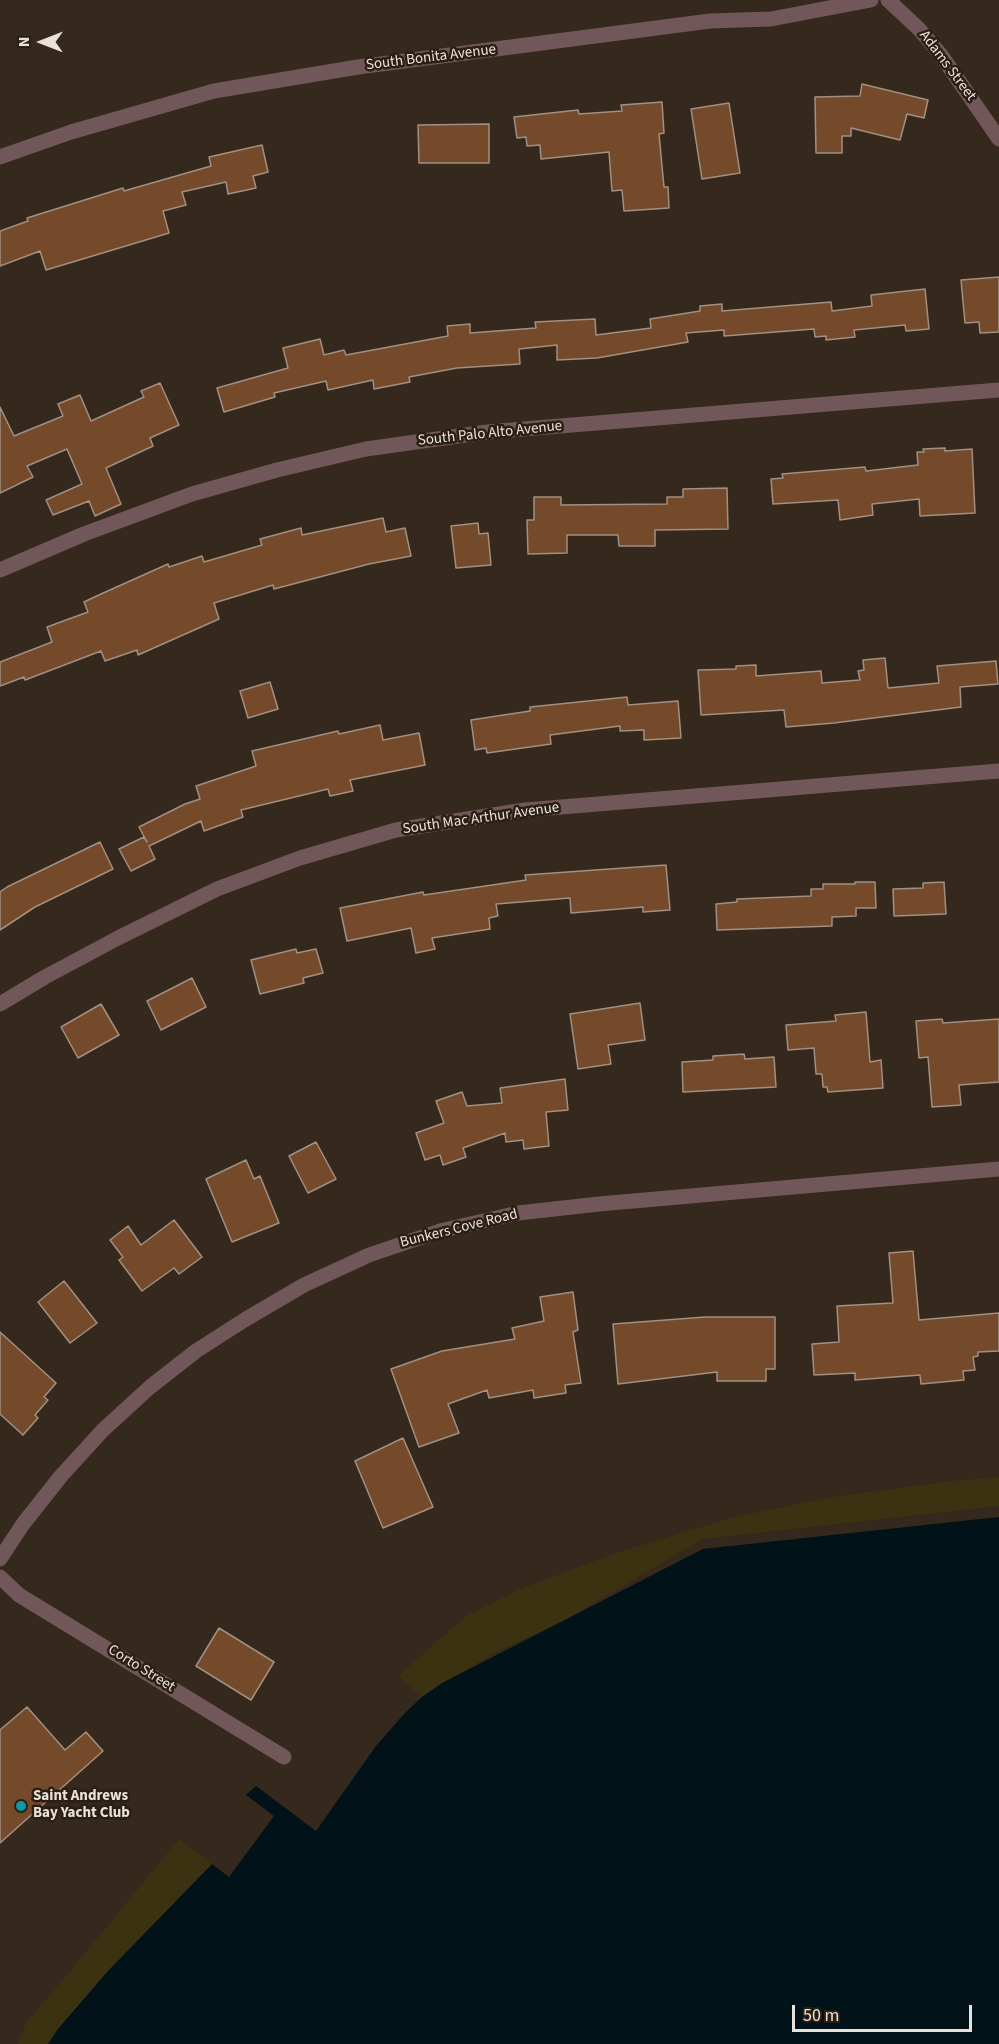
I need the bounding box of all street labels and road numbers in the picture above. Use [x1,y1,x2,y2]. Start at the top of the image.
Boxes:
street label: Adams Street [915,27,979,105]
street label: South Bonita Avenue [365,41,497,75]
street label: South Palo Alto Avenue [417,417,563,451]
street label: South Mac Arthur Avenue [402,799,560,839]
street label: Bunkers Cove Road [398,1206,520,1252]
street label: Corto Street [104,1641,178,1697]

